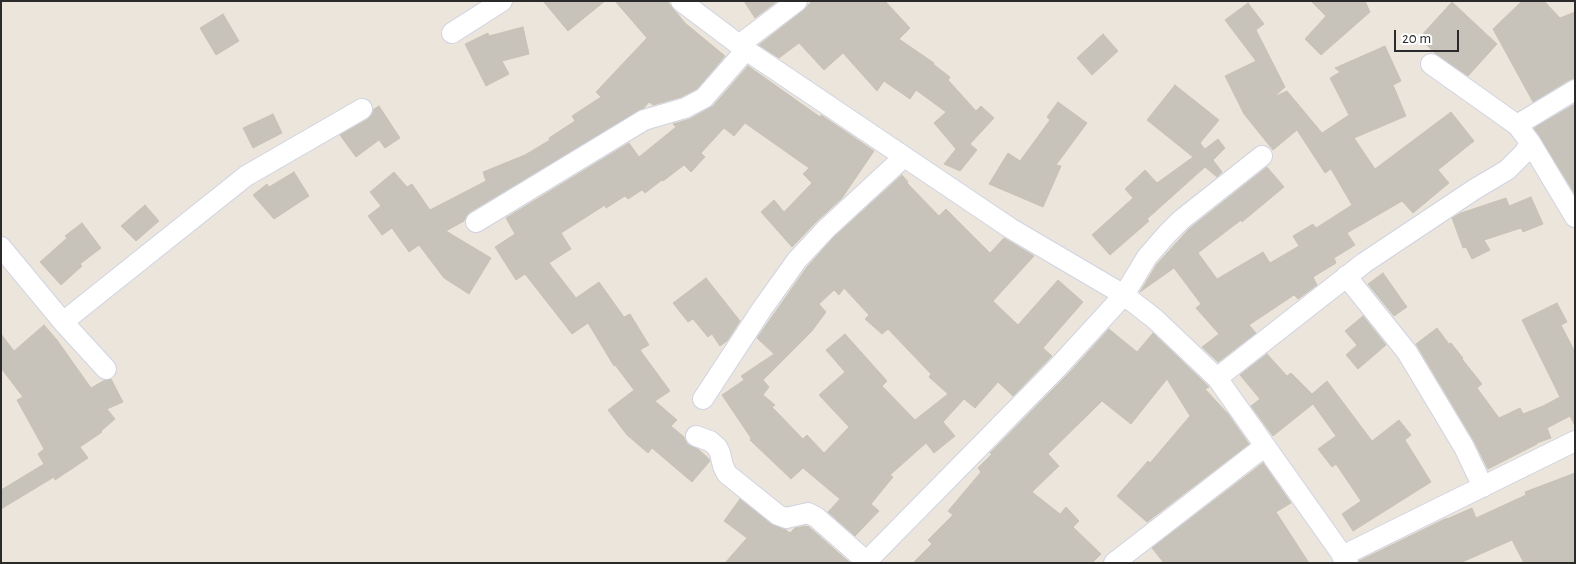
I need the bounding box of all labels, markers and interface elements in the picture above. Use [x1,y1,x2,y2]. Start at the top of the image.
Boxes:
scale bar [1396,20,1461,52]
text: 20 m [1402,31,1431,46]

